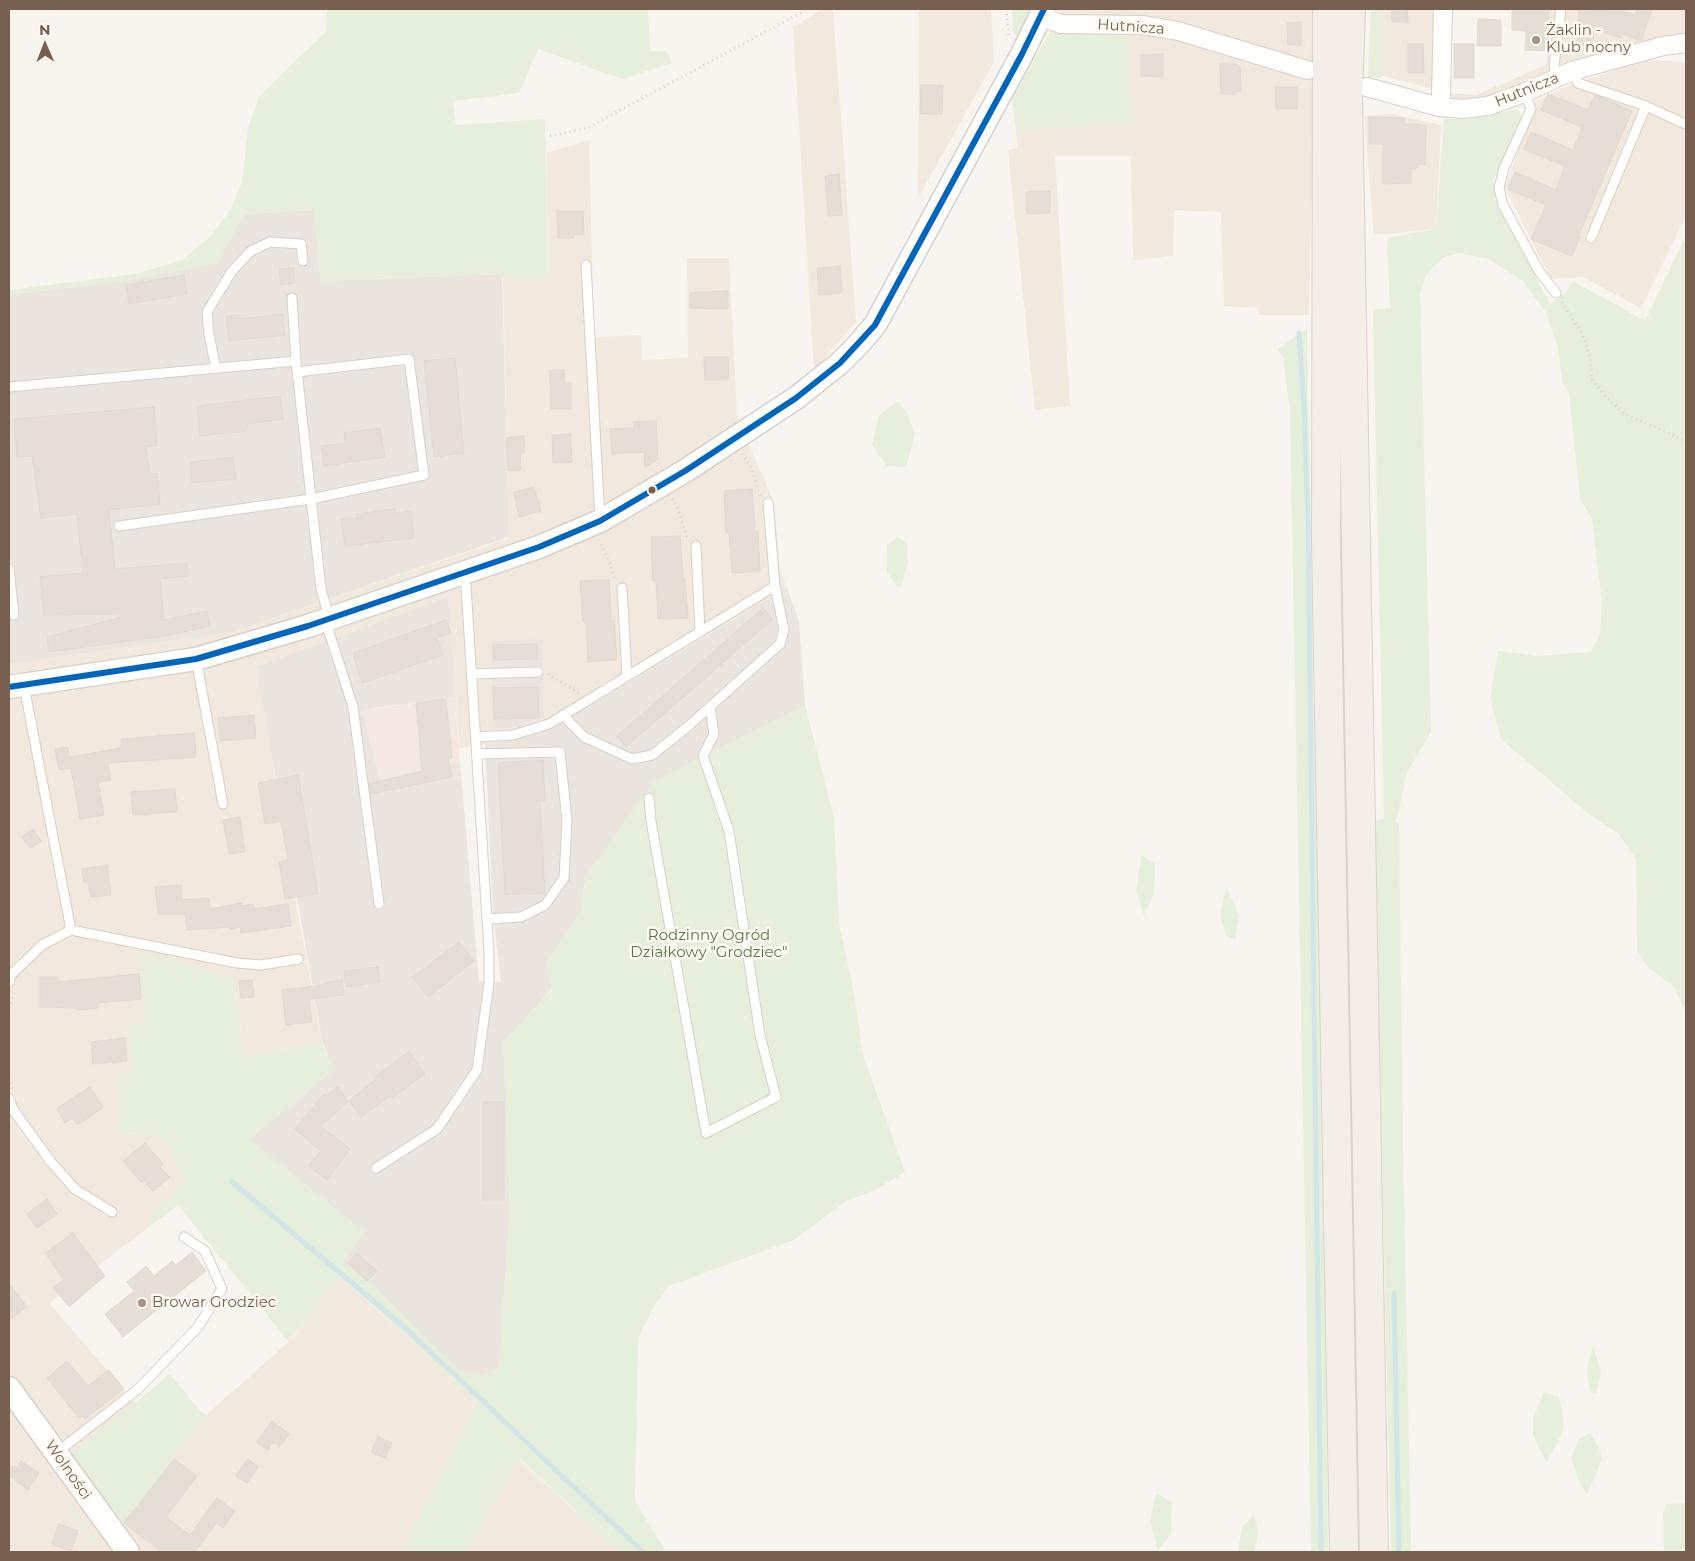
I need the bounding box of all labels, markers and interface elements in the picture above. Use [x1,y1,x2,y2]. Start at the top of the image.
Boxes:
street label: Hutnicza [1097,16,1165,38]
north arrow [20,20,70,70]
text: N [39,21,51,39]
place label: Żaklin - Klub nocny [1546,22,1631,57]
marker: Żaklin - Klub nocny [1530,34,1542,46]
street label: Hutnicza [1492,69,1562,111]
unlabelled marker [647,485,657,495]
park label: Rodzinny Ogród Działkowy "Grodziec" [630,927,788,962]
place label: Browar Grodziec [152,1294,276,1312]
marker: Browar Grodziec [136,1297,148,1309]
street label: Wolności [41,1437,95,1503]

